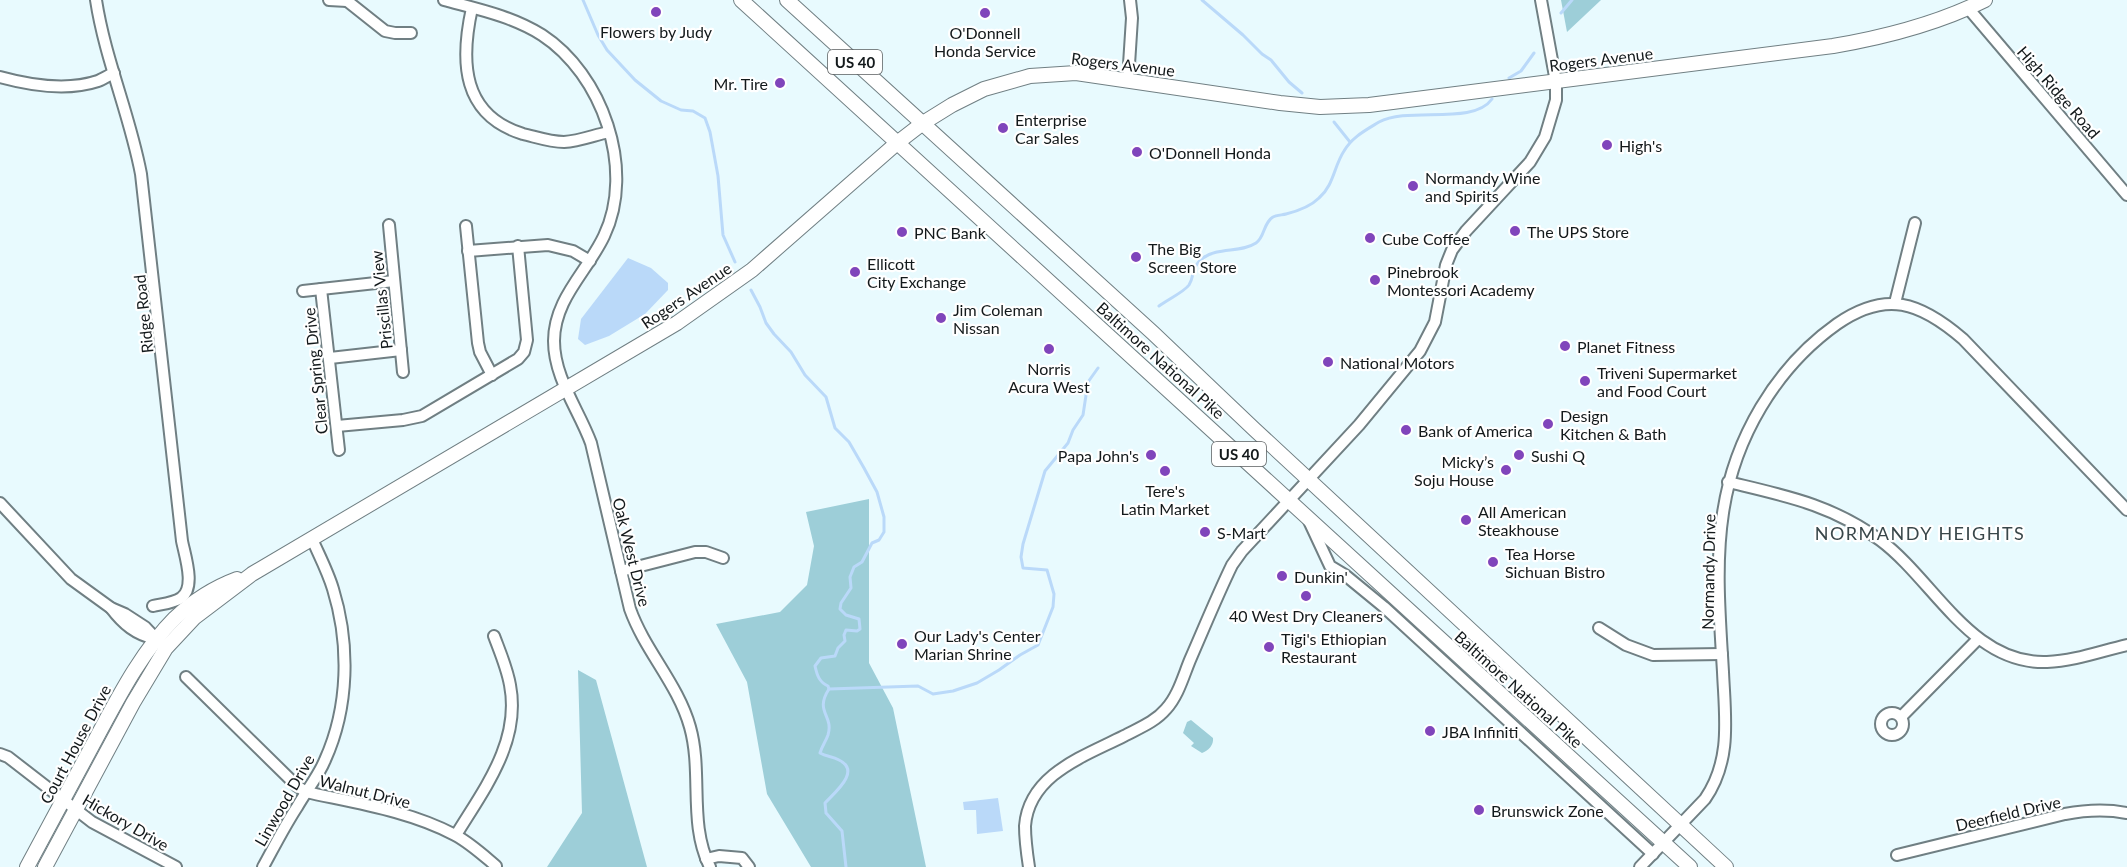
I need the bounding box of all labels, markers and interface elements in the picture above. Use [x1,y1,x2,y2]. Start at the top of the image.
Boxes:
marker: Flowers by Judy [649,5,663,19]
marker: O'Donnell Honda Service [978,6,992,20]
place label: Flowers by Judy [600,22,713,41]
place label: O'Donnell Honda Service [934,23,1036,60]
street label: High Ridge Road [2014,42,2104,142]
street label: Rogers Avenue [1548,43,1654,75]
street label: Rogers Avenue [1070,48,1176,80]
road number: US 40 [828,50,882,74]
place label: Mr. Tire [713,74,768,93]
marker: Mr. Tire [773,76,787,90]
place label: Enterprise Car Sales [1015,110,1087,147]
marker: Enterprise Car Sales [996,121,1010,135]
place label: High's [1619,136,1662,155]
marker: High's [1600,138,1614,152]
place label: O'Donnell Honda [1149,143,1271,162]
marker: O'Donnell Honda [1130,145,1144,159]
place label: Normandy Wine and Spirits [1425,168,1540,205]
marker: Normandy Wine and Spirits [1406,179,1420,193]
place label: The UPS Store [1527,222,1629,241]
place label: PNC Bank [914,223,987,242]
marker: The UPS Store [1508,224,1522,238]
marker: PNC Bank [895,225,909,239]
place label: Cube Coffee [1382,229,1470,248]
marker: Cube Coffee [1363,231,1377,245]
place label: The Big Screen Store [1148,239,1237,276]
street label: Priscillas View [366,249,396,350]
marker: The Big Screen Store [1129,250,1143,264]
place label: Ellicott City Exchange [867,254,966,291]
street label: Rogers Avenue [637,258,735,332]
place label: Pinebrook Montessori Academy [1387,262,1535,299]
marker: Ellicott City Exchange [848,265,862,279]
marker: Pinebrook Montessori Academy [1368,273,1382,287]
street label: Ridge Road [129,274,157,354]
street label: Baltimore National Pike [1093,298,1229,422]
place label: Jim Coleman Nissan [953,300,1043,337]
street label: Clear Spring Drive [299,307,331,435]
marker: Jim Coleman Nissan [934,311,948,325]
place label: Planet Fitness [1577,337,1675,356]
marker: Planet Fitness [1558,339,1572,353]
marker: Norris Acura West [1042,342,1056,356]
place label: National Motors [1340,353,1455,372]
marker: National Motors [1321,355,1335,369]
place label: Norris Acura West [1008,359,1090,396]
place label: Triveni Supermarket and Food Court [1597,363,1737,400]
marker: Triveni Supermarket and Food Court [1578,374,1592,388]
place label: Design Kitchen & Bath [1560,406,1666,443]
marker: Design Kitchen & Bath [1541,417,1555,431]
place label: Bank of America [1418,421,1533,440]
marker: Bank of America [1399,423,1413,437]
road number: US 40 [1212,442,1266,466]
place label: Papa John's [1058,446,1139,465]
place label: Sushi Q [1531,446,1585,465]
marker: Papa John's [1144,448,1158,462]
marker: Sushi Q [1512,448,1526,462]
place label: Micky’s Soju House [1414,452,1494,489]
marker: Micky’s Soju House [1499,463,1513,477]
marker: Tere's Latin Market [1158,464,1172,478]
place label: Tere's Latin Market [1120,481,1210,518]
street label: Oak West Drive [609,496,655,608]
place label: All American Steakhouse [1478,502,1567,539]
marker: All American Steakhouse [1459,513,1473,527]
street label: Normandy Drive [1697,514,1719,630]
district label: NORMANDY HEIGHTS [1815,522,2025,544]
place label: S-Mart [1217,523,1266,542]
marker: S-Mart [1198,525,1212,539]
place label: Tea Horse Sichuan Bistro [1505,544,1605,581]
marker: Tea Horse Sichuan Bistro [1486,555,1500,569]
place label: Dunkin' [1294,567,1348,586]
marker: Dunkin' [1275,569,1289,583]
marker: 40 West Dry Cleaners [1299,589,1313,603]
place label: 40 West Dry Cleaners [1229,606,1383,625]
place label: Our Lady's Center Marian Shrine [914,626,1041,663]
street label: Baltimore National Pike [1451,627,1587,751]
place label: Tigi's Ethiopian Restaurant [1281,629,1387,666]
marker: Our Lady's Center Marian Shrine [895,637,909,651]
marker: Tigi's Ethiopian Restaurant [1262,640,1276,654]
street label: Court House Drive [36,681,114,807]
place label: JBA Infiniti [1442,722,1518,741]
marker: JBA Infiniti [1423,724,1437,738]
street label: Linwood Drive [250,751,318,849]
street label: Walnut Drive [317,771,413,811]
street label: Hickory Drive [80,790,172,854]
street label: Deerfield Drive [1954,792,2062,834]
place label: Brunswick Zone [1491,801,1604,820]
marker: Brunswick Zone [1472,803,1486,817]

